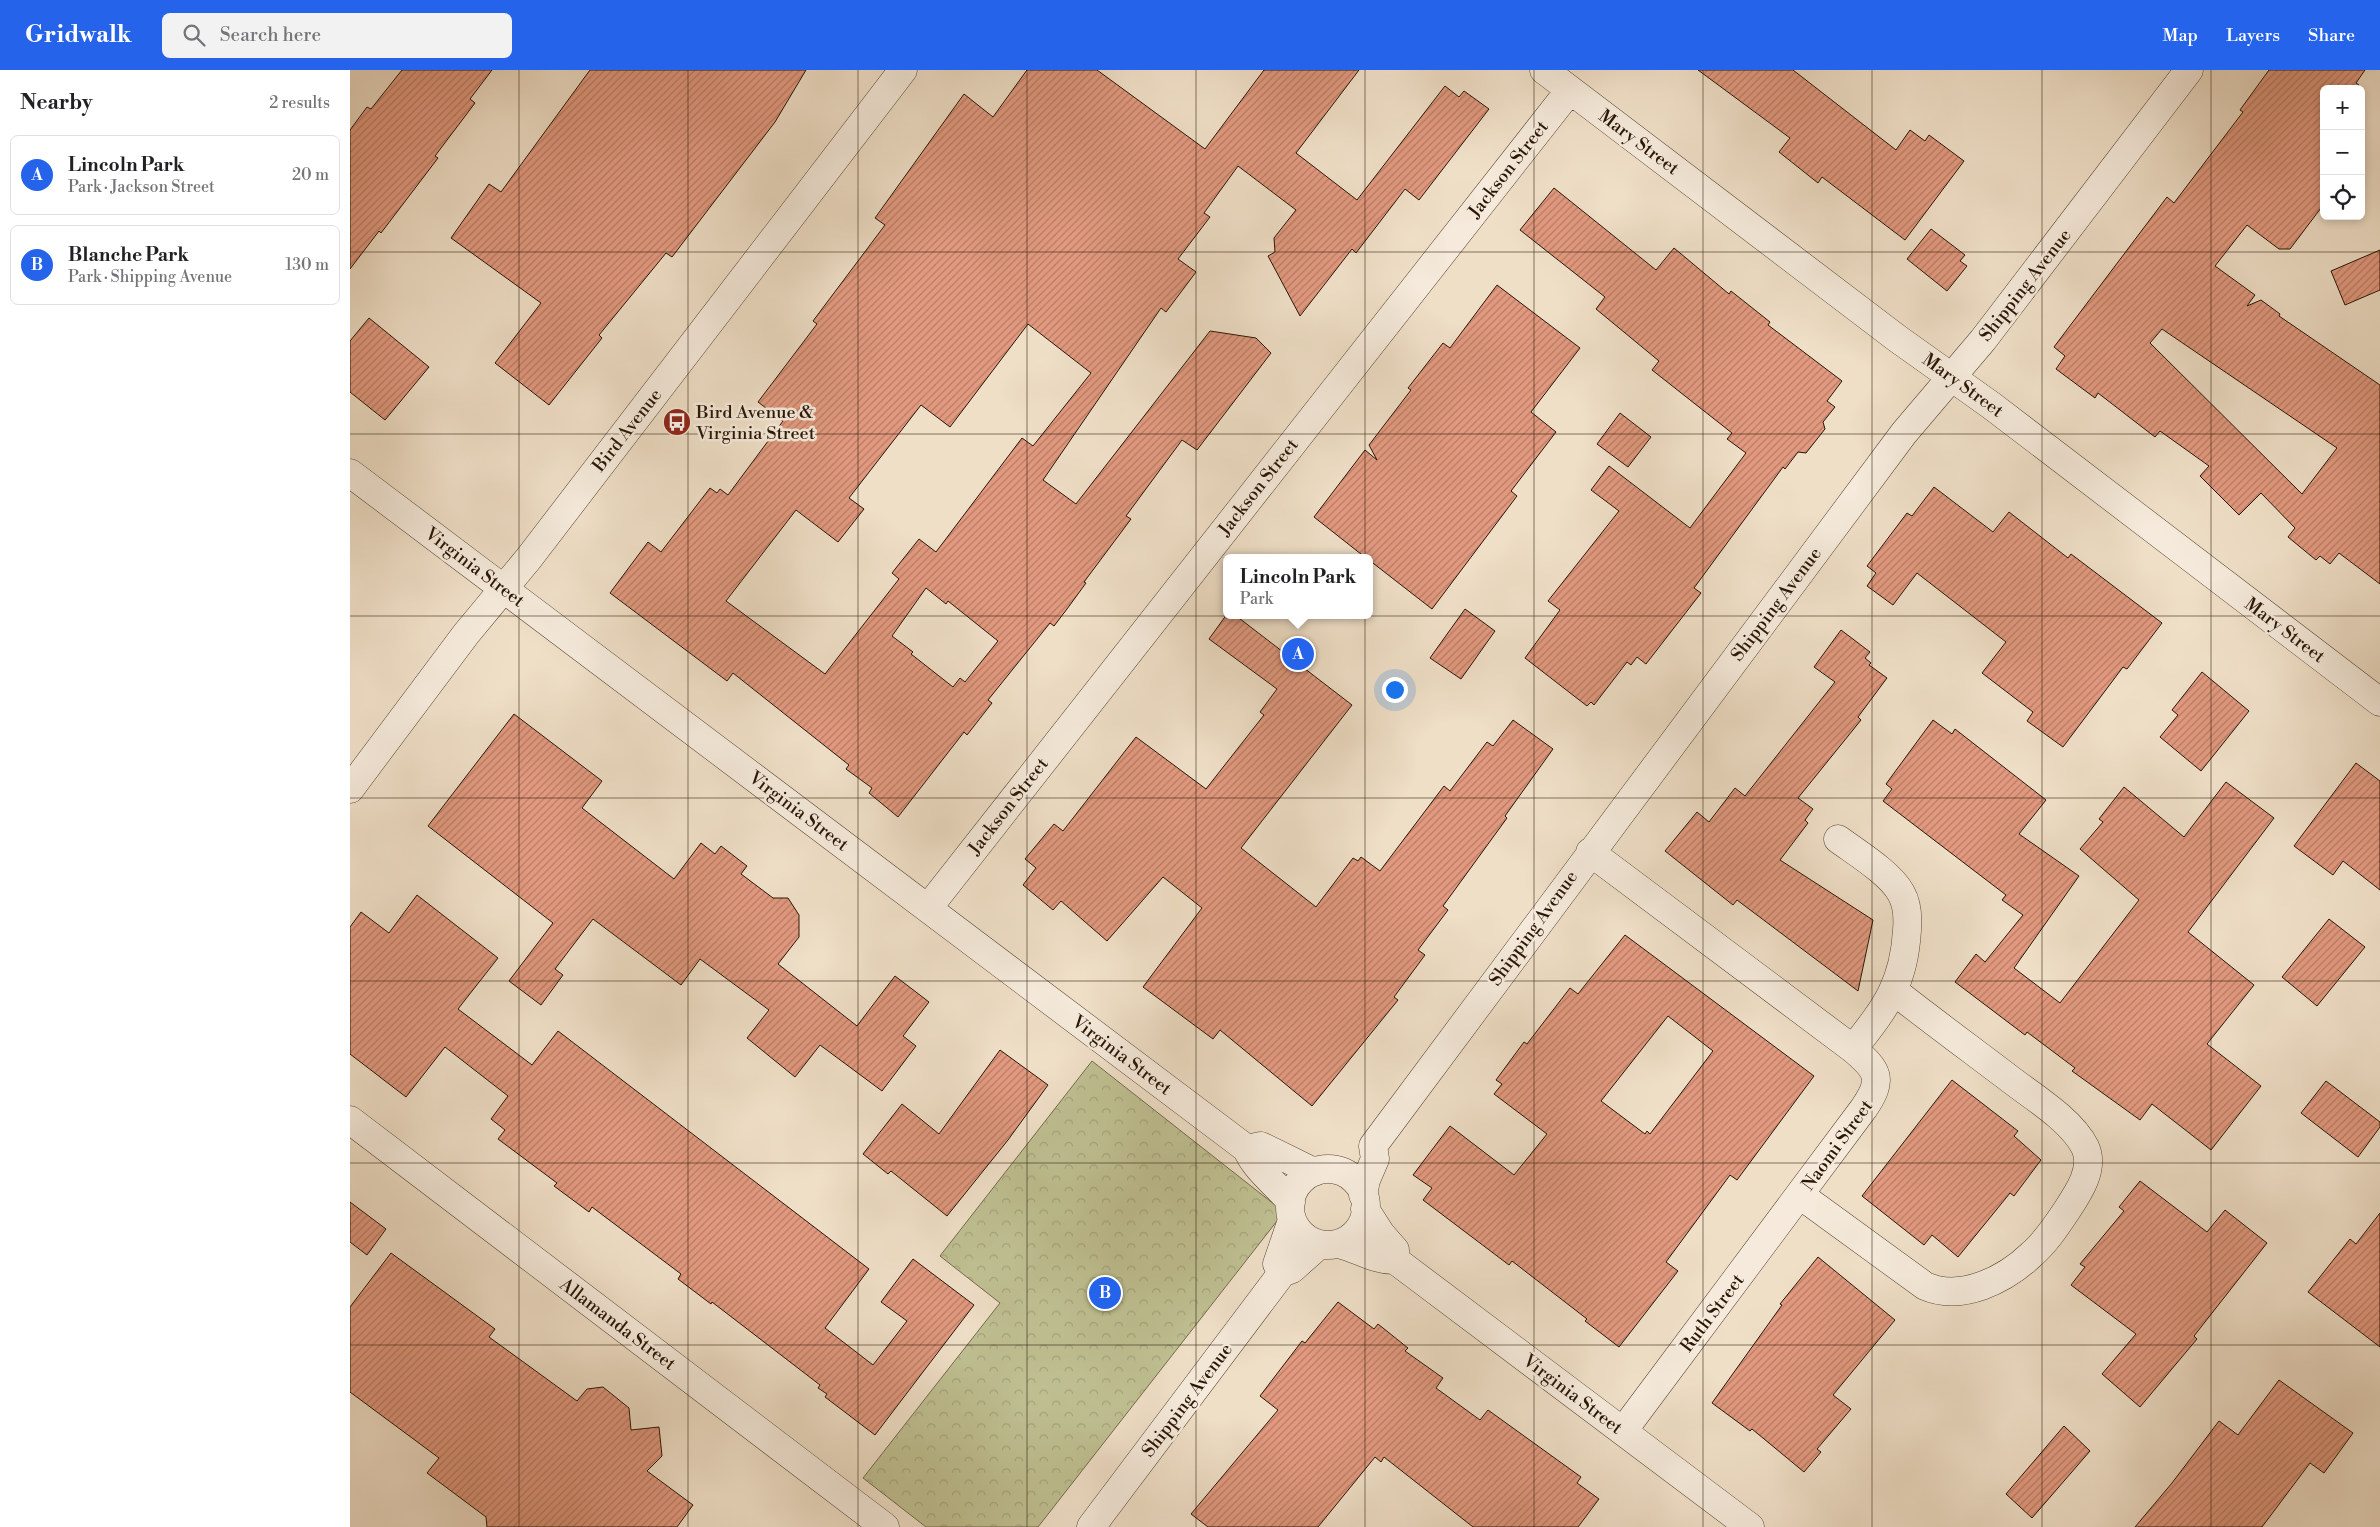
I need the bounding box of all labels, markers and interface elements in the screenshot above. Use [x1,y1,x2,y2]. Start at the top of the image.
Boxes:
search box [162,13,512,58]
text: Gridwalk [25,20,132,50]
icon: search [180,21,208,49]
text: Search here [220,23,321,47]
text: Map [2163,24,2198,47]
text: Layers [2226,24,2280,47]
text: Share [2308,24,2355,47]
map controls [2320,85,2365,220]
button: + [2320,85,2365,130]
text: Nearby [20,90,93,116]
text: 2 results [269,93,330,113]
street label: Mary Street [1594,105,1684,180]
street label: Jackson Street [1463,116,1554,223]
button: − [2320,130,2365,175]
text: Lincoln Park [68,153,184,177]
text: A [31,165,43,185]
text: 20 m [292,165,329,185]
button: locate [2320,175,2365,220]
text: Park · Jackson Street [68,177,215,197]
street label: Shipping Avenue [1974,224,2077,346]
text: Blanche Park [68,243,189,267]
text: B [31,255,43,275]
text: 130 m [285,255,329,275]
text: Park · Shipping Avenue [68,267,232,287]
street label: Mary Street [1918,348,2008,423]
street label: Bird Avenue [587,384,667,477]
place label: Bird Avenue & Virginia Street [695,401,816,445]
bus stop icon: Bird Avenue & Virginia Street [662,407,692,437]
street label: Jackson Street [1213,434,1304,541]
street label: Virginia Street [419,522,530,613]
street label: Shipping Avenue [1726,543,1827,666]
popup [1223,554,1373,619]
text: Lincoln Park [1240,565,1356,589]
text: Park [1240,589,1273,609]
street label: Mary Street [2240,593,2330,668]
pin: A [1282,635,1314,673]
your location [1382,677,1408,703]
street label: Jackson Street [963,753,1054,860]
street label: Virginia Street [743,766,854,857]
street label: Shipping Avenue [1484,866,1583,990]
street label: Virginia Street [1066,1010,1177,1101]
street label: Naomi Street [1797,1095,1878,1195]
street label: Ruth Street [1675,1269,1750,1357]
street label: Allamanda Street [554,1273,681,1376]
pin: B [1089,1274,1121,1312]
street label: Shipping Avenue [1137,1339,1238,1462]
street label: Virginia Street [1517,1349,1628,1440]

